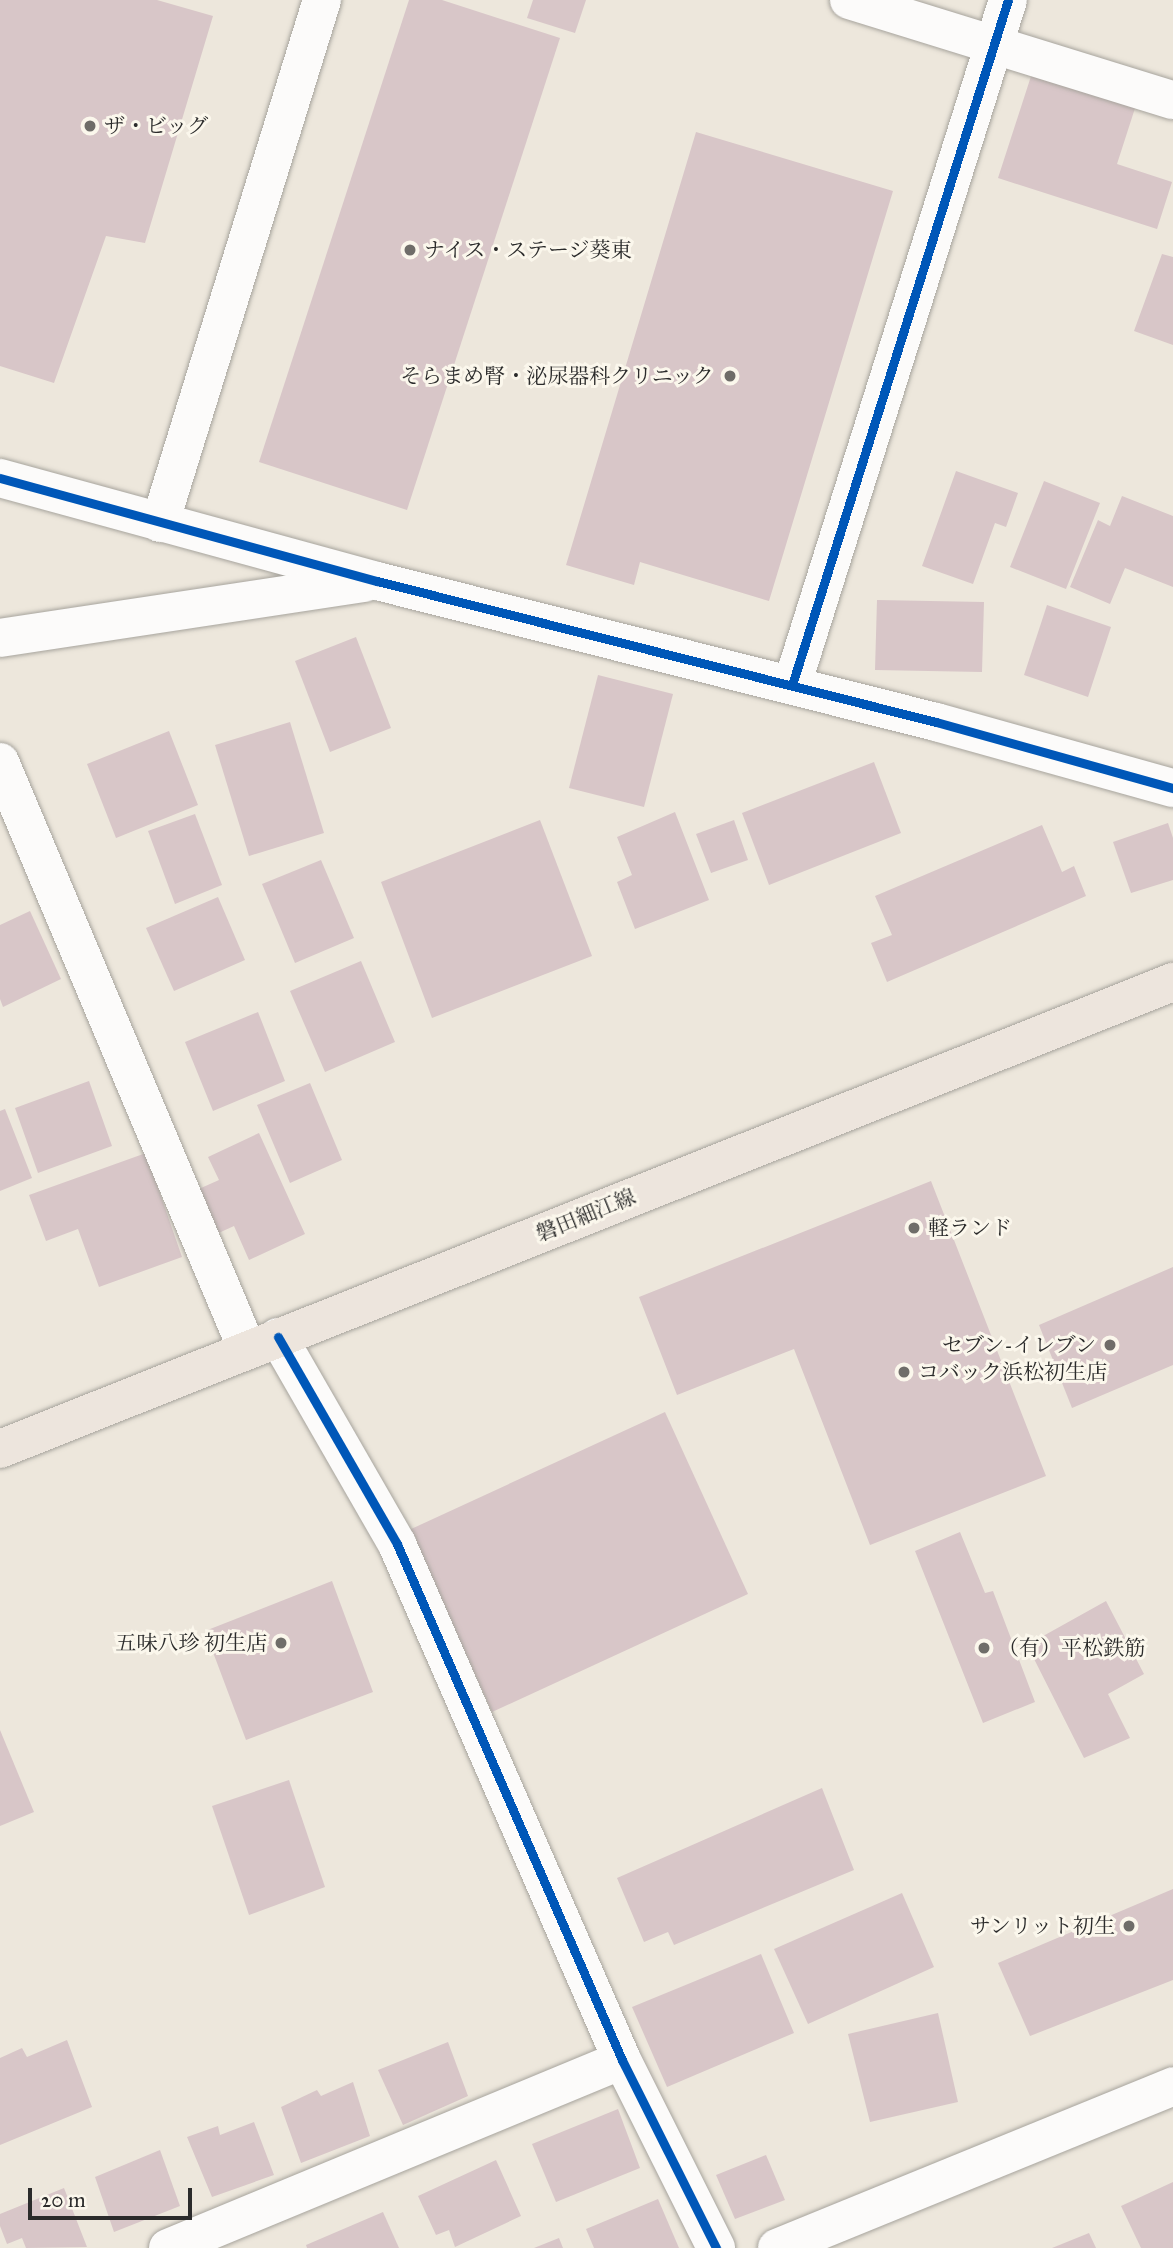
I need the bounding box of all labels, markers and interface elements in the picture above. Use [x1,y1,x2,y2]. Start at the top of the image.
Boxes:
place label: ザ・ビッグ [104,113,209,139]
marker: ザ・ビッグ [82,118,98,134]
place label: ナイス・ステージ葵東 [424,237,634,263]
marker: ナイス・ステージ葵東 [402,242,418,258]
place label: そらまめ腎・泌尿器科クリニック [399,363,714,389]
marker: そらまめ腎・泌尿器科クリニック [720,366,740,386]
street label: 磐田細江線 [533,1184,639,1246]
place label: 軽ランド [928,1215,1012,1241]
marker: 軽ランド [906,1220,922,1236]
place label: セブン-イレブン [940,1332,1096,1358]
marker: セブン-イレブン [1102,1337,1118,1353]
place label: コバック浜松初生店 [918,1359,1107,1385]
marker: コバック浜松初生店 [896,1364,912,1380]
place label: 五味八珍 初生店 [115,1630,267,1656]
marker: 五味八珍 初生店 [273,1635,289,1651]
place label: （有）平松鉄筋 [998,1635,1145,1661]
marker: （有）平松鉄筋 [976,1640,992,1656]
place label: サンリット初生 [968,1913,1115,1939]
marker: サンリット初生 [1121,1918,1137,1934]
scale bar [32,2174,196,2218]
text: 20 m [41,2187,86,2213]

